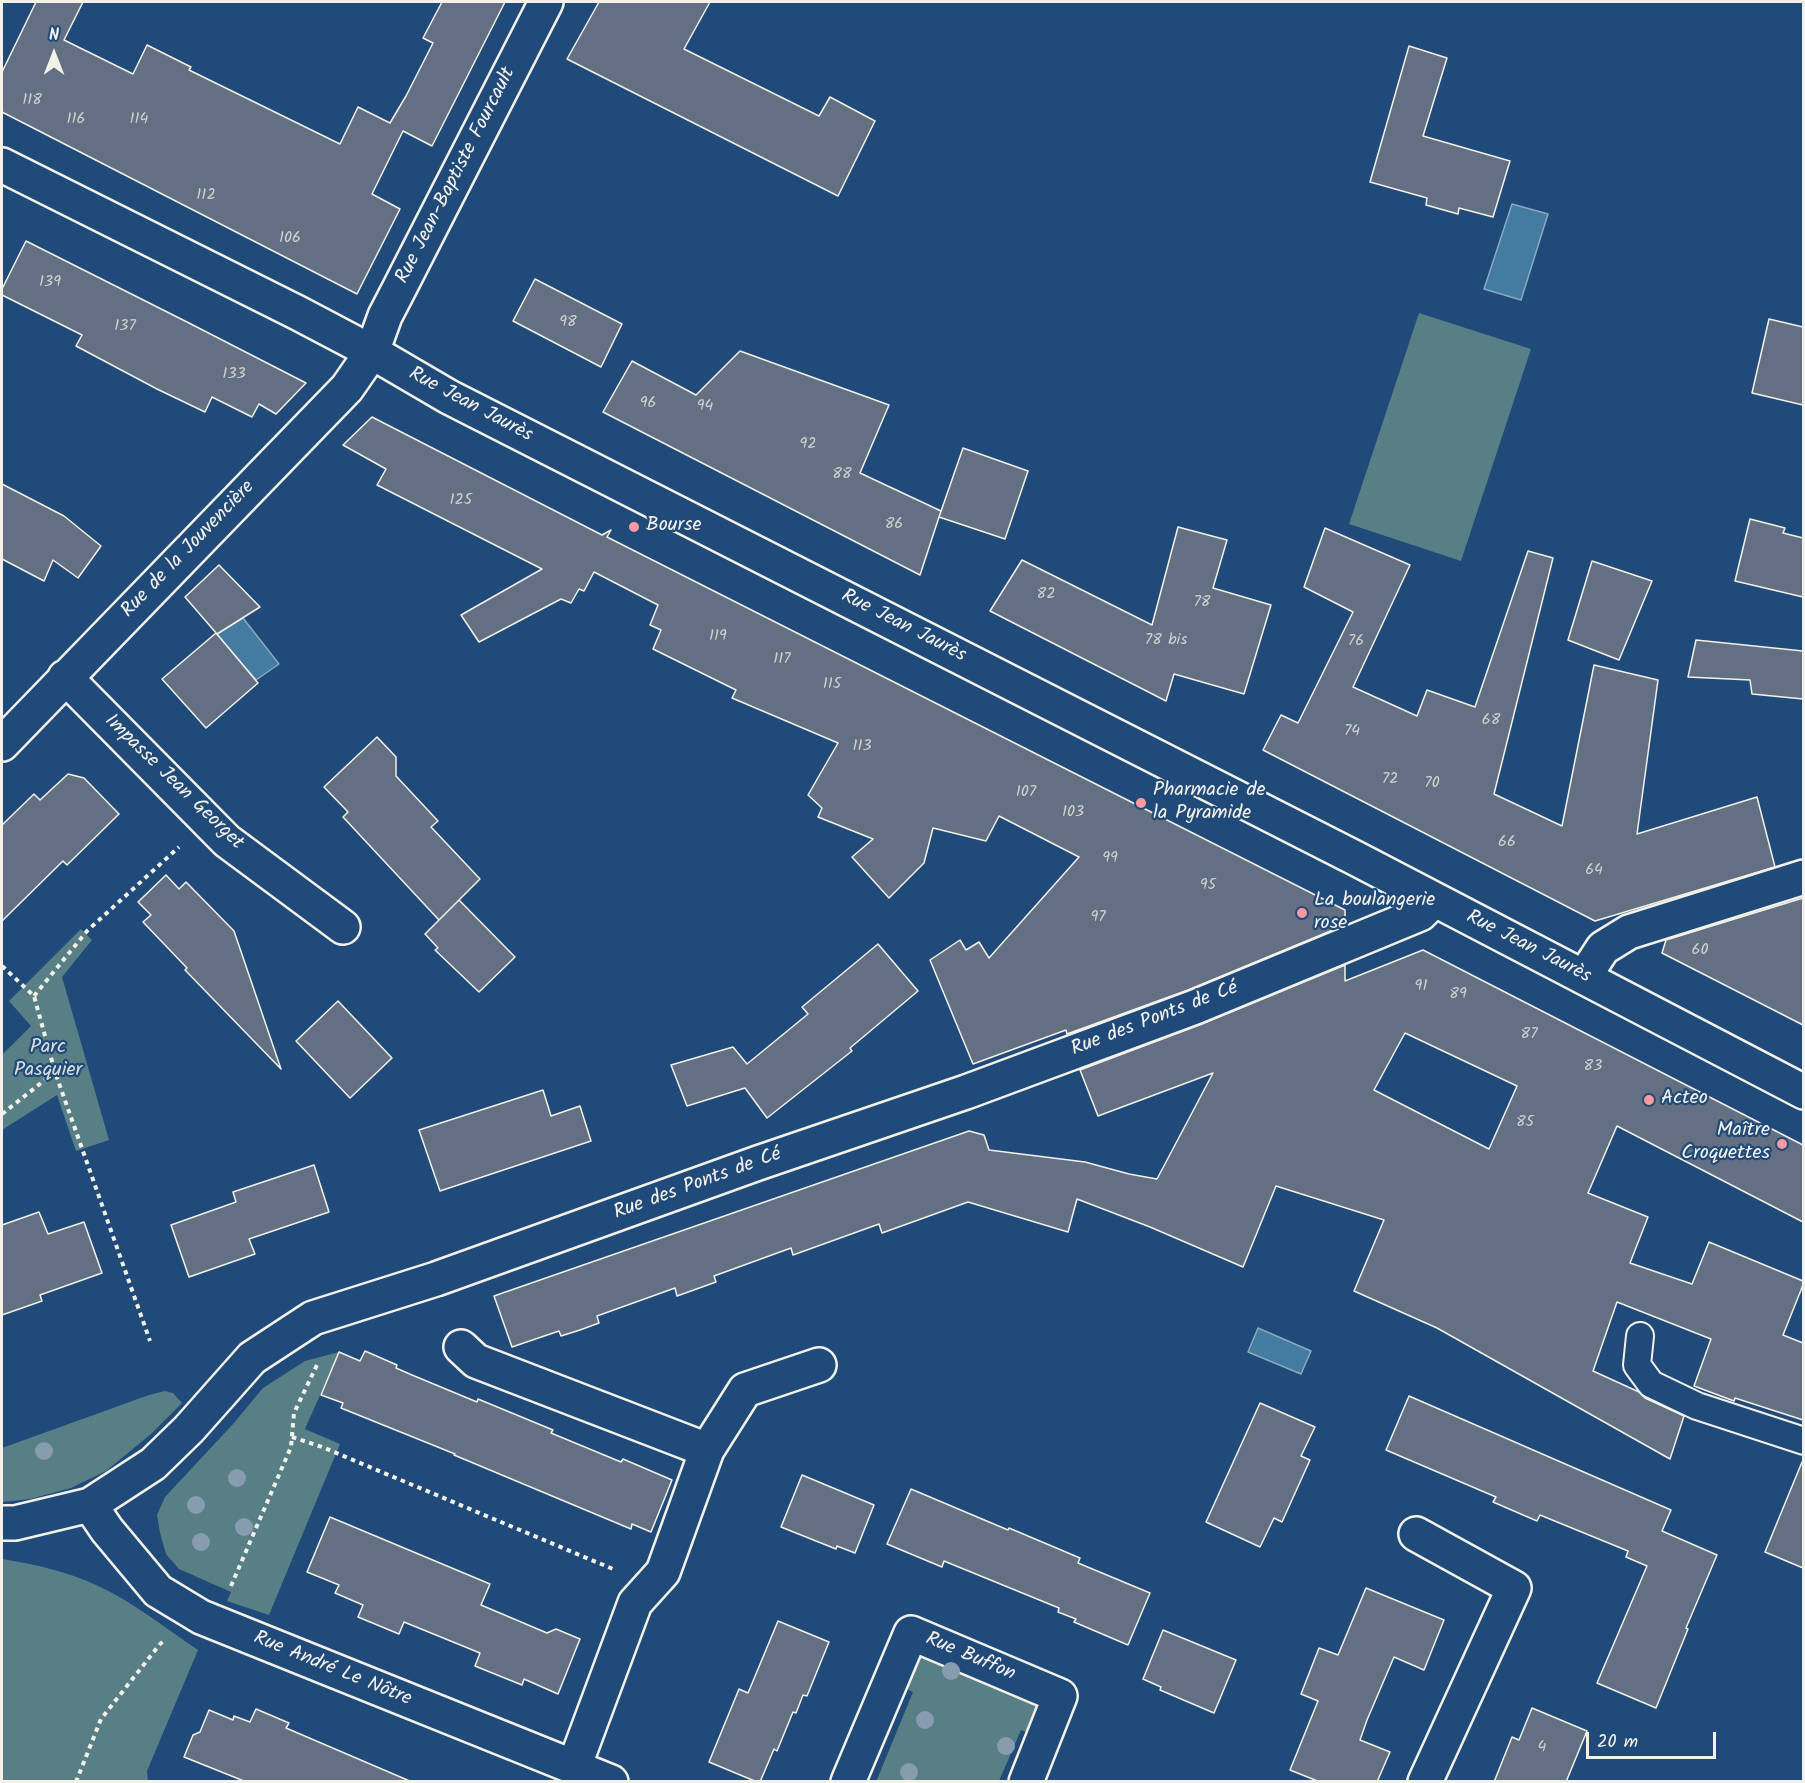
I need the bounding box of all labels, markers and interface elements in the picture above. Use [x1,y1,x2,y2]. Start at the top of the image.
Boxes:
text: N [49,23,59,48]
north arrow [24,24,84,84]
street label: Rue Jean-Baptiste Fourcault [392,64,522,288]
house number: 118 [22,91,42,111]
house number: 116 [67,110,85,130]
house number: 114 [130,110,148,130]
house number: 112 [196,186,216,206]
house number: 106 [279,229,301,249]
house number: 139 [39,273,61,293]
house number: 98 [559,313,577,333]
house number: 137 [114,317,136,337]
street label: Rue Jean Jaurès [404,363,536,449]
house number: 133 [222,365,246,385]
house number: 96 [640,394,656,414]
house number: 94 [697,397,713,417]
house number: 92 [799,435,817,455]
house number: 88 [832,465,852,485]
street label: Rue de la Jouvencière [117,476,261,624]
house number: 125 [450,491,472,511]
place label: Bourse [646,515,702,539]
house number: 86 [885,515,903,535]
marker: Bourse [627,520,641,534]
street label: Rue Jean Jaurès [837,585,969,669]
house number: 82 [1037,585,1055,605]
house number: 78 [1193,593,1211,613]
house number: 119 [709,627,727,647]
house number: 78 bis [1145,631,1187,651]
house number: 76 [1348,632,1364,652]
house number: 117 [773,650,791,670]
house number: 115 [823,675,841,695]
street label: Impasse Jean Georget [98,710,248,856]
house number: 68 [1482,711,1500,731]
house number: 74 [1344,722,1360,742]
house number: 113 [852,737,872,757]
house number: 72 [1382,770,1398,790]
house number: 70 [1424,774,1440,794]
place label: Pharmacie de la Pyramide [1153,780,1266,827]
house number: 107 [1016,783,1036,803]
marker: Pharmacie de la Pyramide [1134,796,1148,810]
house number: 103 [1062,803,1084,823]
house number: 66 [1498,833,1516,853]
house number: 99 [1102,849,1118,869]
house number: 64 [1585,861,1603,881]
house number: 95 [1200,876,1216,896]
place label: La boulangerie rose [1314,890,1435,937]
marker: La boulangerie rose [1295,906,1309,920]
street label: Rue Jean Jaurès [1462,906,1594,990]
house number: 97 [1090,908,1106,928]
house number: 60 [1692,941,1708,961]
street label: Rue des Ponts de Cé [1068,977,1242,1063]
house number: 91 [1415,977,1427,997]
house number: 89 [1449,985,1467,1005]
house number: 87 [1520,1025,1538,1045]
park label: Parc Pasquier [14,1037,82,1084]
house number: 83 [1584,1057,1602,1077]
place label: Acteo [1661,1088,1708,1112]
marker: Acteo [1642,1093,1656,1107]
house number: 85 [1516,1113,1534,1133]
place label: Maître Croquettes [1681,1120,1770,1167]
marker: Maître Croquettes [1775,1137,1789,1151]
street label: Rue des Ponts de Cé [611,1144,785,1226]
street label: Rue André Le Nôtre [249,1627,415,1713]
street label: Rue Buffon [921,1628,1019,1688]
scale bar [1589,1720,1720,1758]
text: 20 m [1597,1728,1638,1757]
house number: 4 [1538,1738,1546,1758]

